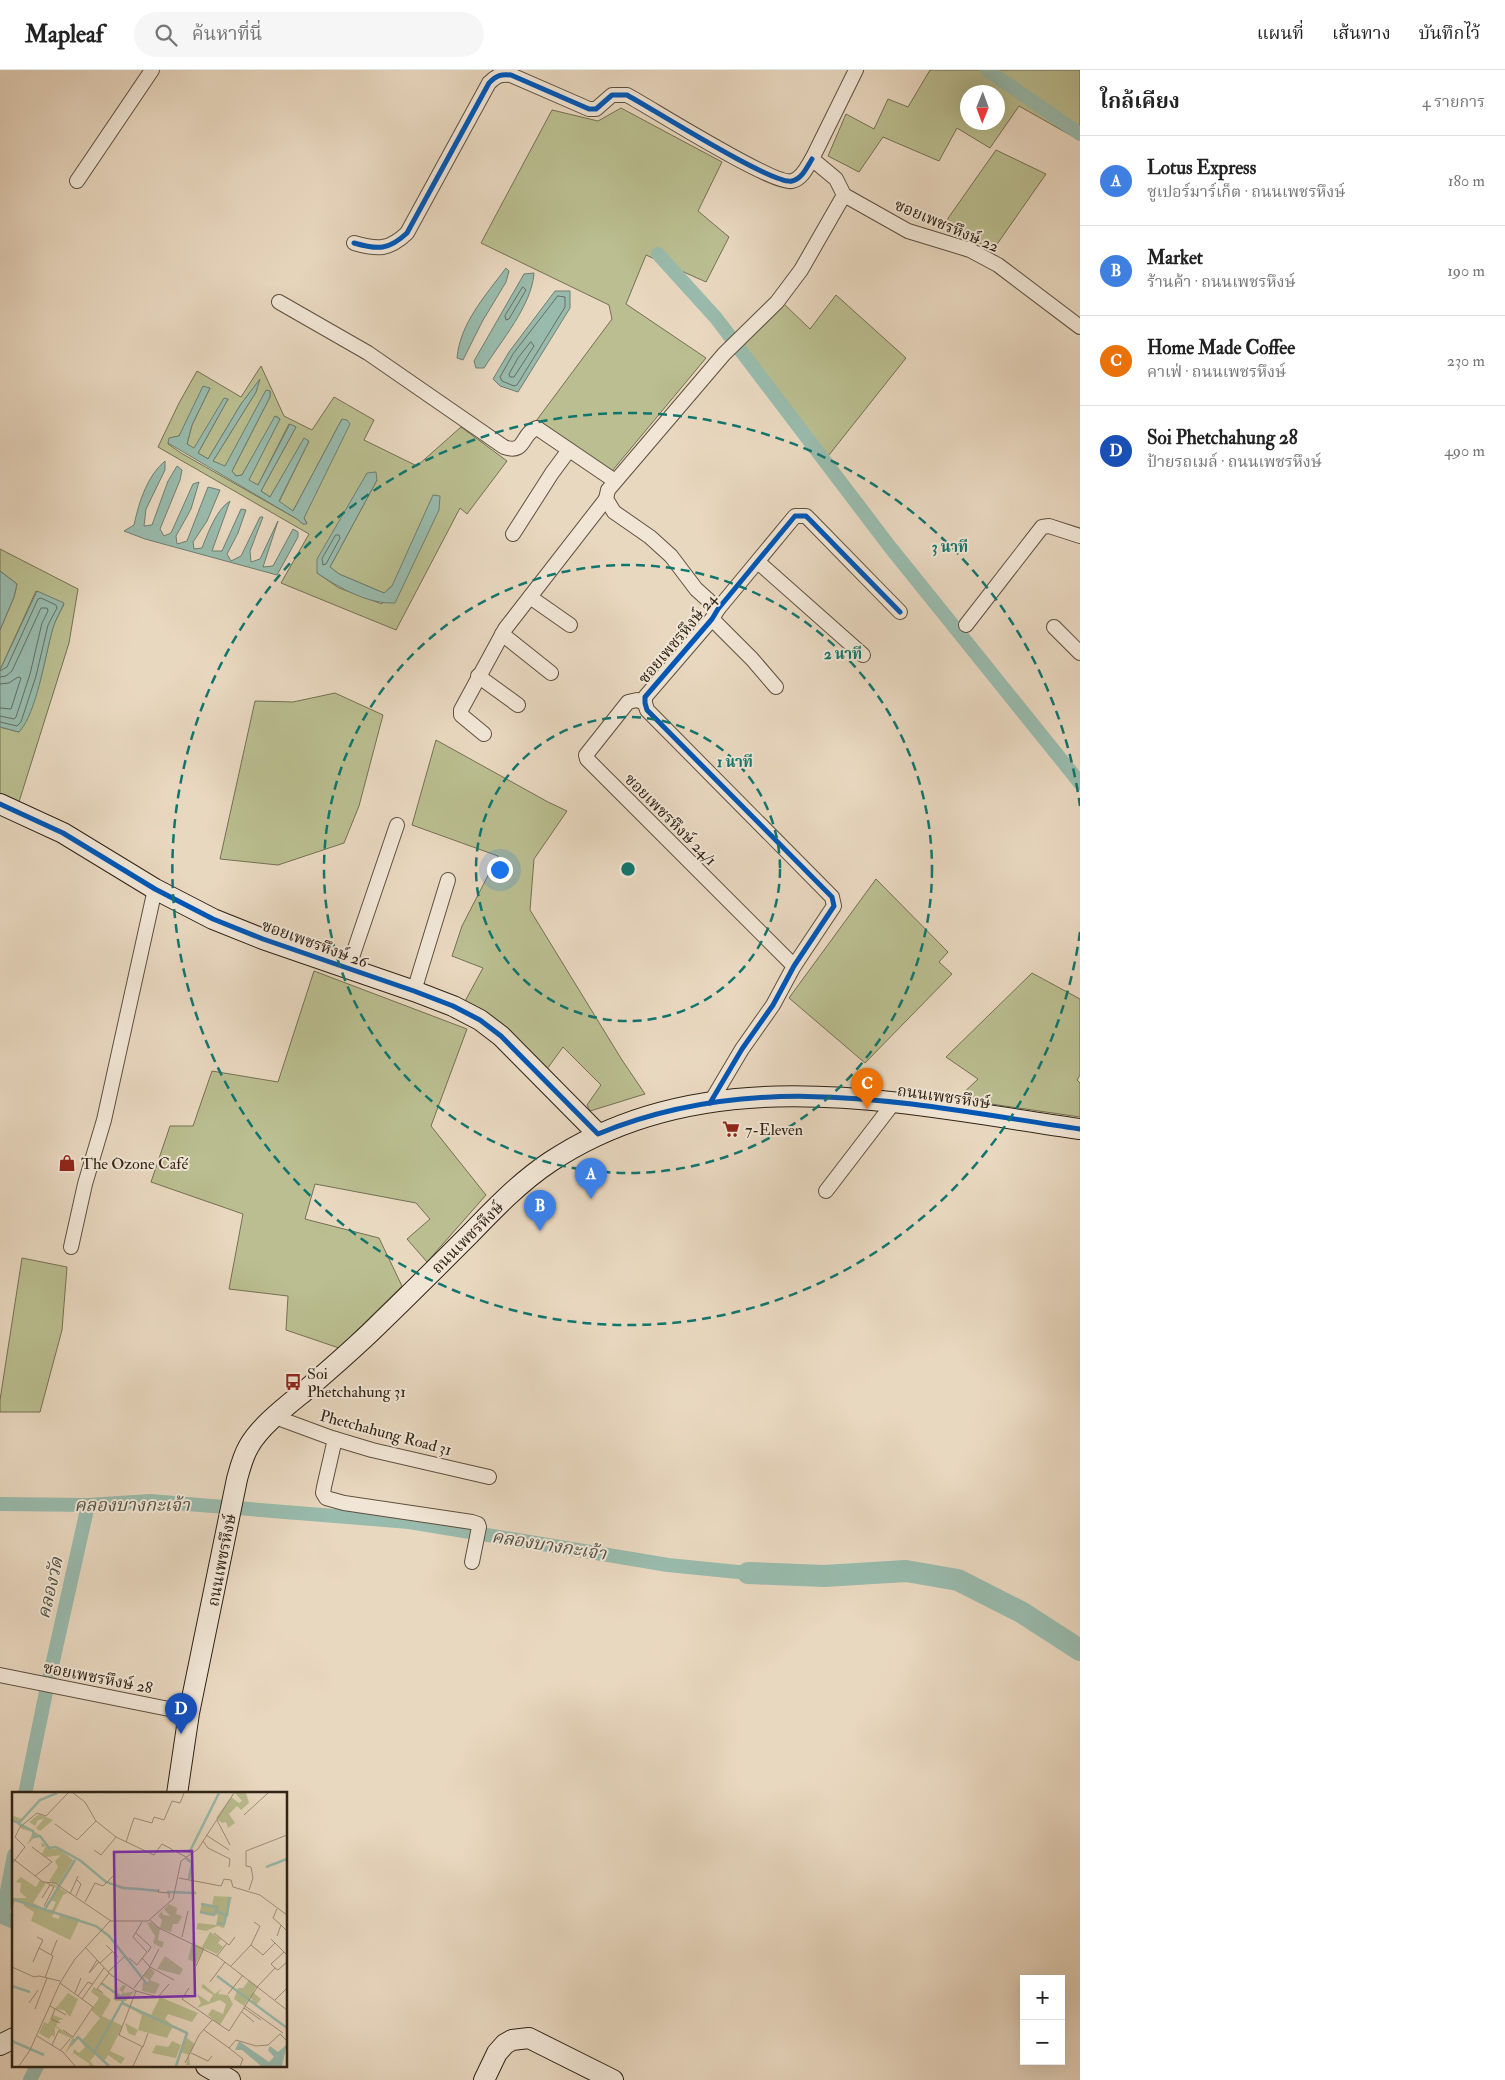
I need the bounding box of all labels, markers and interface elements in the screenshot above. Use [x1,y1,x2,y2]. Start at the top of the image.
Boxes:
search box [134,12,484,57]
text: Mapleaf [25,19,104,50]
icon: search [152,21,180,49]
text: ค้นหาที่นี่ [192,22,262,46]
text: แผนที่ [1257,22,1304,45]
text: เส้นทาง [1332,22,1391,45]
text: บันทึกไว้ [1419,22,1480,45]
north arrow [960,85,1005,130]
text: ใกล้เคียง [1100,88,1180,115]
text: 4 รายการ [1422,92,1485,112]
text: Lotus Express [1147,156,1256,180]
text: A [1111,171,1121,191]
text: 180 m [1448,171,1485,191]
text: ซูเปอร์มาร์เก็ต · ถนนเพชรหึงษ์ [1147,182,1345,202]
street label: ซอยเพชรหึงษ์ 22 [891,195,1002,257]
text: Market [1147,246,1203,270]
text: B [1111,261,1121,281]
text: 190 m [1447,261,1485,281]
text: ร้านค้า · ถนนเพชรหึงษ์ [1147,272,1295,292]
text: Home Made Coffee [1147,336,1295,360]
text: C [1110,351,1122,371]
text: 230 m [1447,351,1485,371]
text: คาเฟ่ · ถนนเพชรหึงษ์ [1147,362,1286,382]
text: Soi Phetchahung 28 [1147,426,1298,450]
text: D [1109,441,1123,461]
text: 490 m [1444,441,1485,461]
text: ป้ายรถเมล์ · ถนนเพชรหึงษ์ [1147,452,1322,472]
text: 3 นาที [932,538,968,557]
street label: ซอยเพชรหึงษ์ 24 [634,588,722,688]
text: 2 นาที [824,645,862,664]
text: 1 นาที [717,753,753,772]
street label: ซอยเพชรหึงษ์ 24/1 [620,769,721,870]
your location [487,857,513,883]
centre of rings [619,860,637,878]
street label: ซอยเพชรหึงษ์ 26 [259,915,371,973]
pin: C [851,1068,883,1109]
street label: ถนนเพชรหึงษ์ [896,1081,992,1113]
supermarket icon: 7-Eleven [721,1119,741,1139]
place label: 7-Eleven [745,1120,803,1140]
shop icon: The Ozone Café [57,1153,77,1173]
place label: The Ozone Café [81,1154,188,1174]
pin: A [575,1158,607,1199]
pin: B [524,1190,556,1231]
street label: ถนนเพชรหึงษ์ [427,1197,508,1278]
place label: Soi Phetchahung 31 [307,1364,406,1402]
bus stop icon: Soi Phetchahung 31 [283,1372,303,1392]
street label: Phetchahung Road 31 [318,1406,454,1460]
water label: คลองบางกะเจ้า [74,1494,191,1517]
street label: ถนนเพชรหึงษ์ [203,1512,241,1608]
water label: คลองบางกะเจ้า [490,1525,609,1566]
water label: คลองวัด [32,1555,69,1621]
street label: ซอยเพชรหึงษ์ 28 [41,1658,155,1698]
pin: D [165,1693,197,1734]
inset map [12,1792,288,2068]
map controls [1020,1975,1065,2065]
button: + [1020,1975,1065,2020]
button: − [1020,2020,1065,2065]

